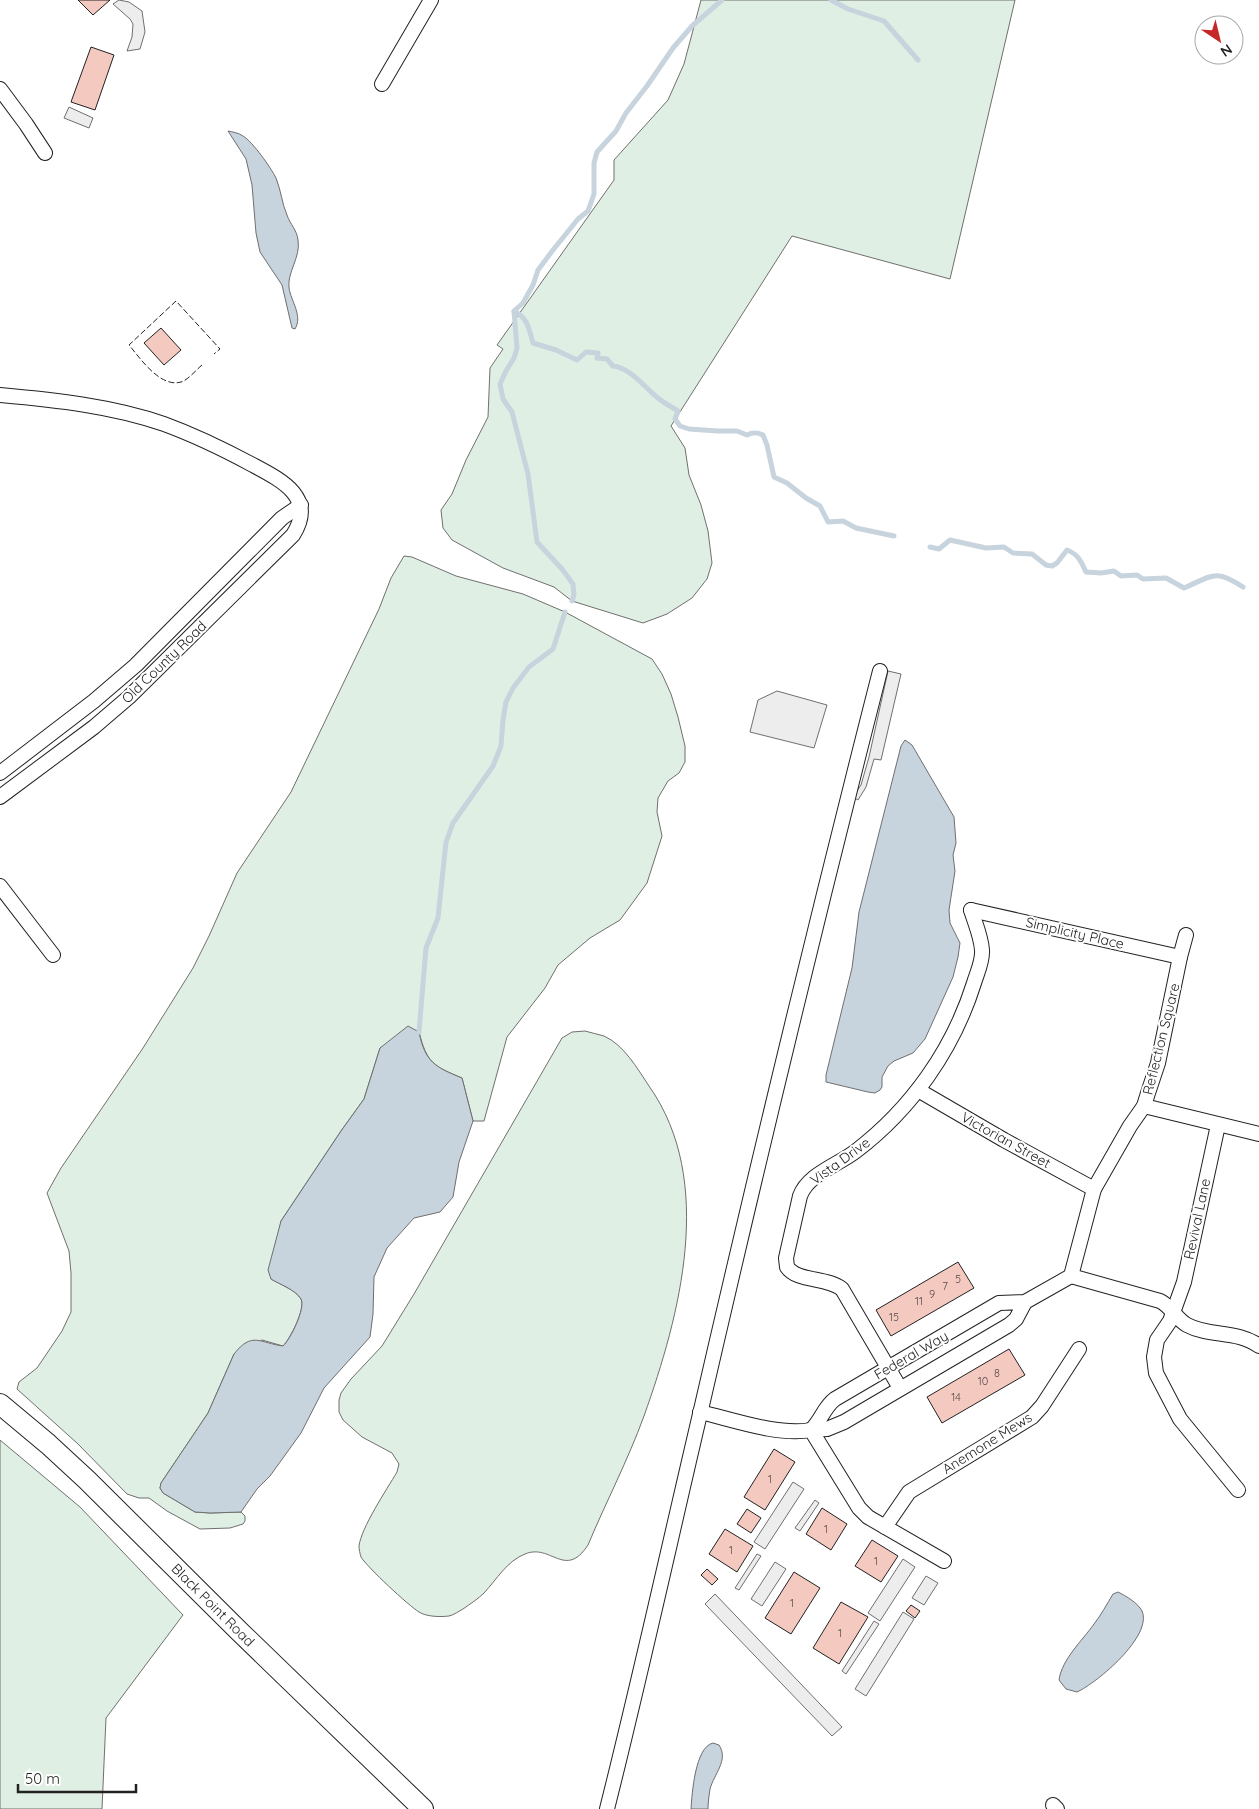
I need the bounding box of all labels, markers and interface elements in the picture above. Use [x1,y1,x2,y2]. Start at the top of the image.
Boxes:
north arrow [1194,15,1244,65]
text: N [1217,40,1236,61]
street label: Old County Road [118,617,210,707]
street label: Simplicity Place [1024,913,1126,953]
street label: Reflection Square [1138,981,1184,1097]
street label: Victorian Street [958,1108,1054,1172]
street label: Vista Drive [807,1133,874,1189]
street label: Revival Lane [1180,1177,1214,1261]
house number: 5 [955,1272,961,1286]
house number: 7 [942,1279,948,1293]
house number: 9 [929,1287,935,1301]
house number: 11 [915,1294,923,1308]
house number: 15 [889,1310,899,1324]
street label: Federal Way [871,1327,951,1383]
house number: 8 [994,1366,1000,1380]
house number: 10 [978,1374,988,1388]
house number: 14 [951,1390,961,1404]
street label: Anemone Mews [939,1408,1035,1478]
house number: 1 [768,1472,772,1486]
house number: 1 [824,1522,828,1536]
house number: 1 [729,1543,733,1557]
house number: 1 [874,1554,878,1568]
street label: Black Point Road [168,1560,258,1650]
house number: 1 [790,1596,794,1610]
house number: 1 [838,1626,842,1640]
scale bar [18,1762,135,1794]
text: 50 m [25,1769,60,1788]

